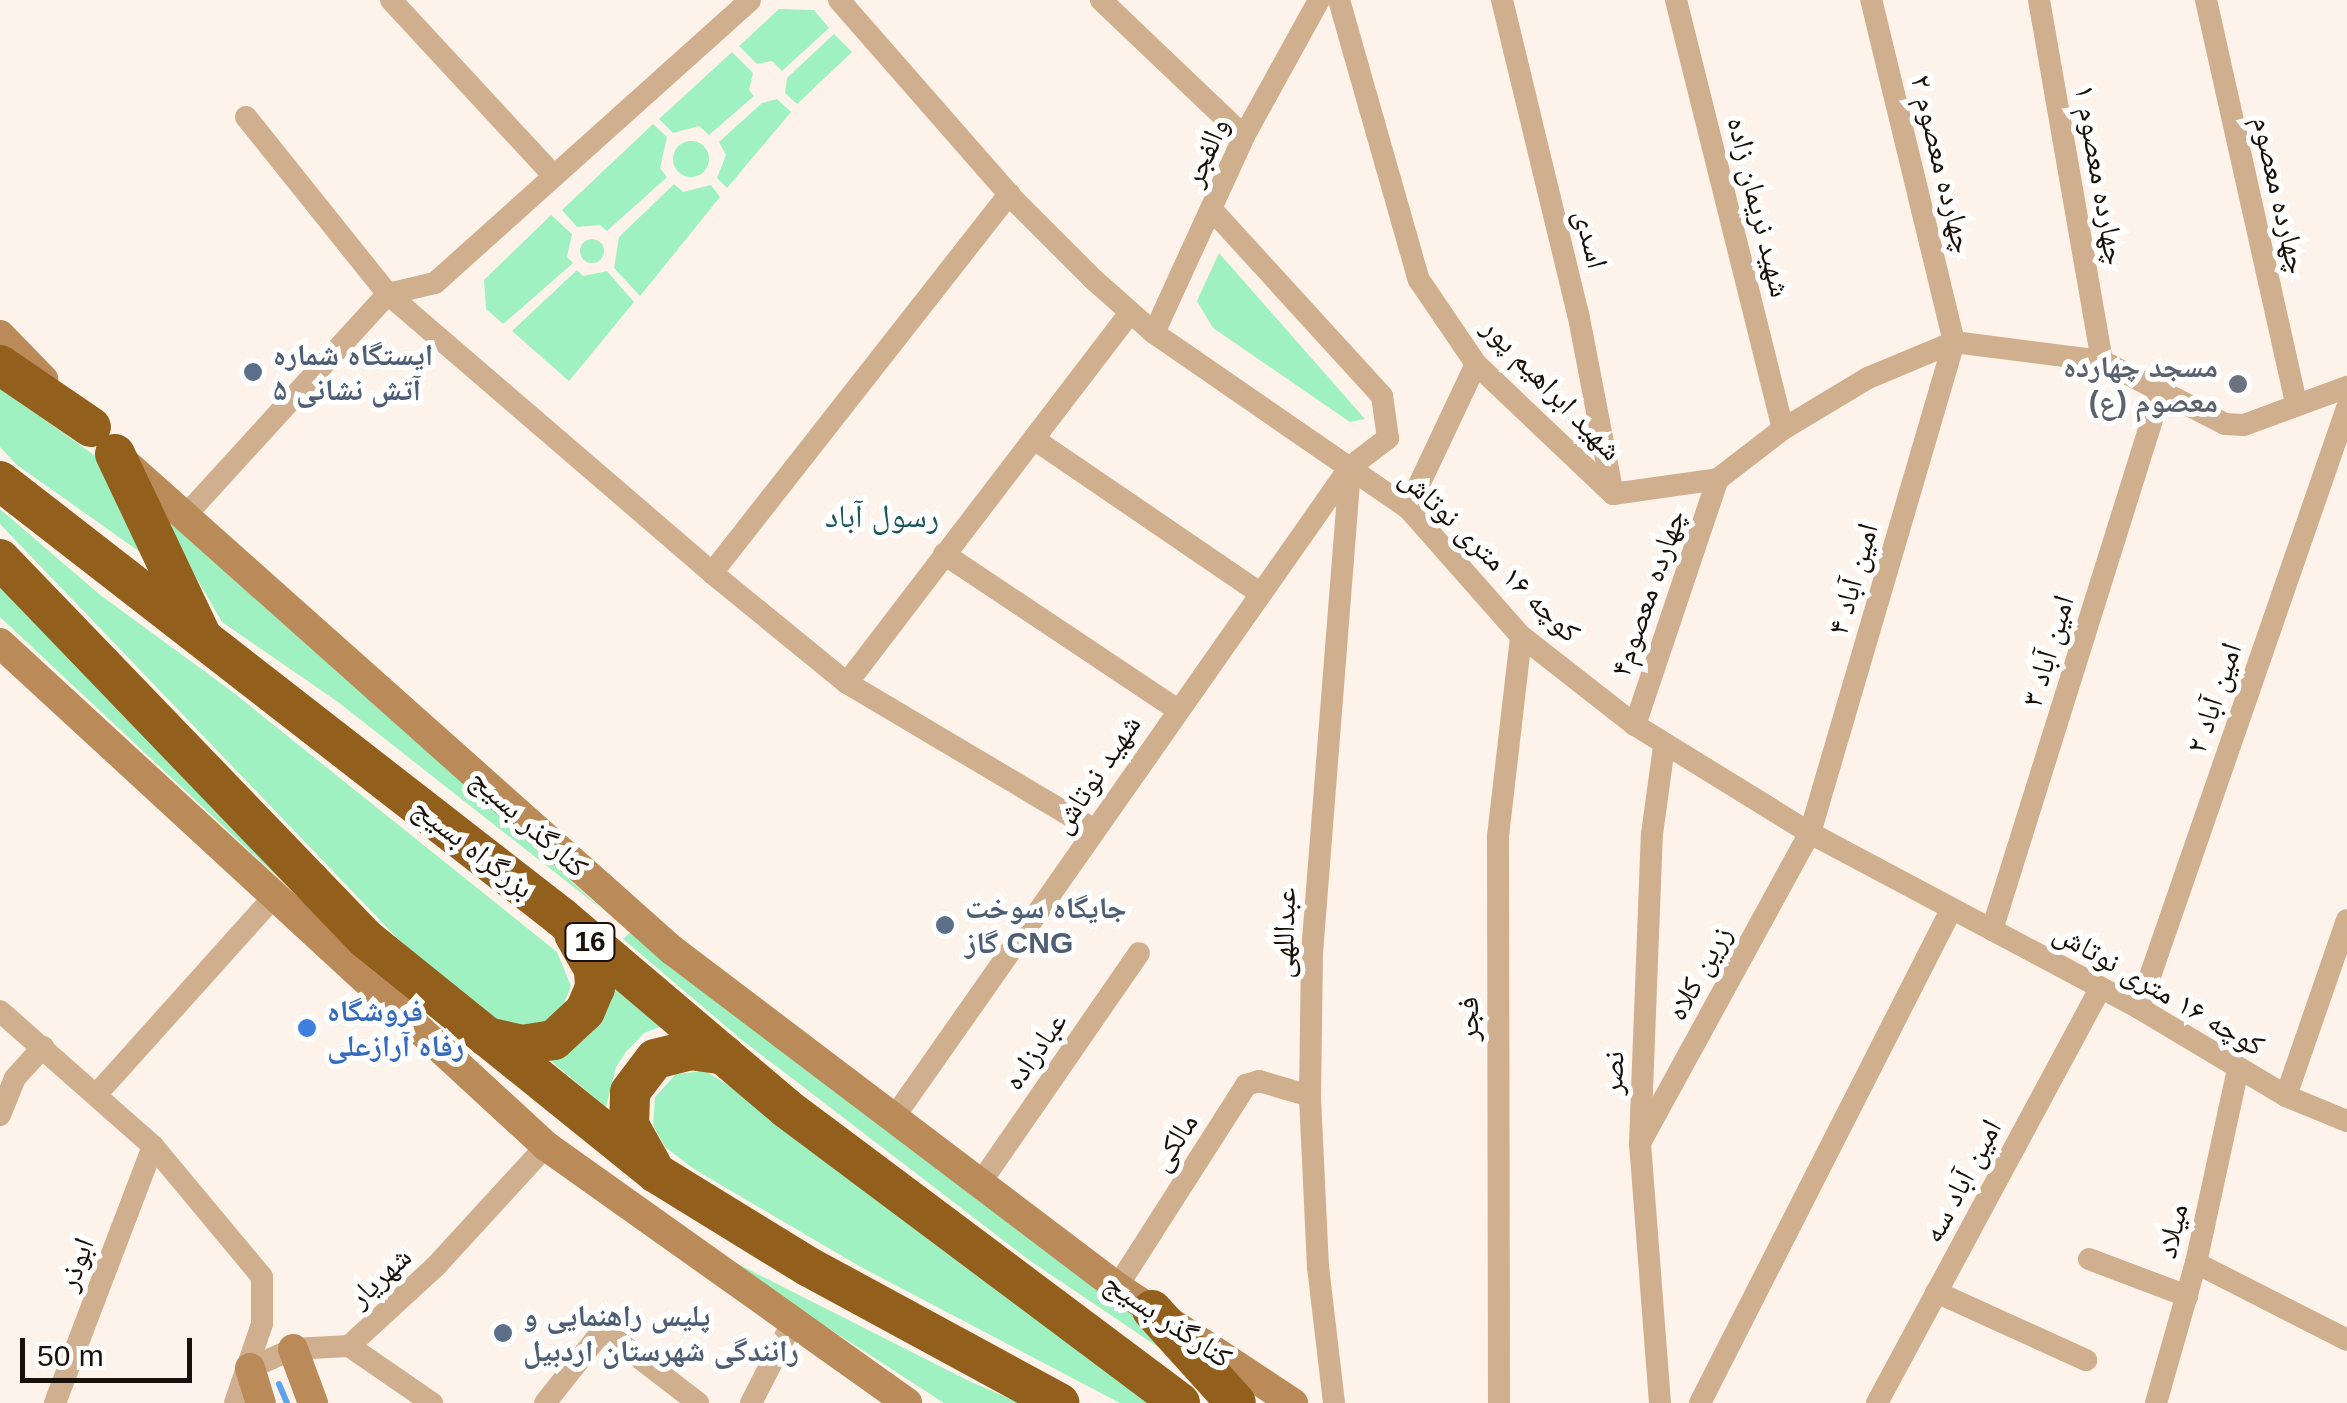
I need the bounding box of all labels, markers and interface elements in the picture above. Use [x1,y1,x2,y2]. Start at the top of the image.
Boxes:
street label: چهارده معصوم ۲ [1902,71,1982,257]
street label: چهارده معصوم ۱ [2066,82,2134,268]
street label: والفجر [1175,112,1237,192]
street label: شهید نریمان زاده [1719,113,1799,301]
street label: چهارده معصوم [2244,113,2316,277]
street label: اسدی [1566,206,1616,272]
street label: شهید ابراهیم پور [1475,310,1629,468]
place label: ایستگاه شماره ۵ آتش نشانی [273,337,433,408]
place label: مسجد چهارده معصوم (ع) [2063,349,2218,420]
marker: ایستگاه شماره ۵ آتش نشانی [242,361,264,383]
marker: مسجد چهارده معصوم (ع) [2227,373,2249,395]
street label: کوچه ۱۶ متری نوتاش [1392,460,1588,650]
district label: رسول آباد [825,497,939,535]
street label: چهارده معصوم۴ [1603,505,1693,681]
street label: ۴ امین آباد [1820,519,1886,639]
street label: ۳ امین آباد [2014,591,2082,711]
street label: ۲ امین آباد [2178,638,2250,758]
street label: شهید نوتاش [1043,708,1149,840]
street label: کنارگذر بسیج [463,761,595,885]
street label: بزرگراه بسیج [406,790,540,906]
street label: عبداللهی [1264,887,1304,979]
place label: جایگاه سوخت گاز CNG [965,890,1127,960]
marker: جایگاه سوخت گاز CNG [934,914,956,936]
street label: کوچه ۱۶ متری نوتاش [2047,914,2271,1064]
road number: 16 [562,919,618,965]
street label: زرین کلاه [1658,920,1740,1026]
place label: فروشگاه رفاه آرازعلی [327,993,464,1064]
street label: فجر [1450,997,1486,1041]
street label: عبادزاده [995,1005,1075,1097]
marker: فروشگاه رفاه آرازعلی [296,1017,318,1039]
street label: نصر [1594,1051,1632,1095]
street label: مالکی [1142,1106,1206,1178]
street label: امین آباد سه [1915,1113,2009,1249]
street label: میلاد [2148,1200,2196,1262]
street label: ابوذر [50,1233,102,1295]
street label: شهریار [341,1239,419,1315]
street label: کنارگذر بسیج [1097,1264,1239,1376]
place label: پلیس راهنمایی و رانندگی شهرستان اردبیل [523,1298,799,1368]
scale bar [25,1318,198,1380]
marker: پلیس راهنمایی و رانندگی شهرستان اردبیل [492,1322,514,1344]
text: 50 m [37,1339,104,1372]

